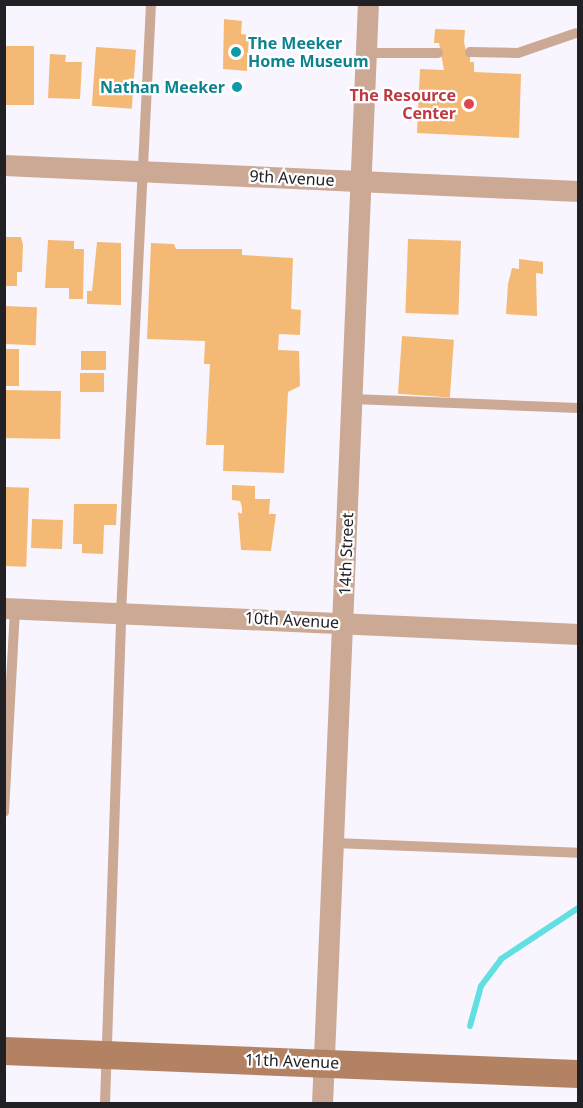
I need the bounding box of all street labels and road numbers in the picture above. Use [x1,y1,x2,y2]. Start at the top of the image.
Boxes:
street label: 9th Avenue [249,166,335,190]
street label: 14th Street [335,512,357,596]
street label: 10th Avenue [244,608,340,632]
street label: 11th Avenue [245,1050,339,1072]

